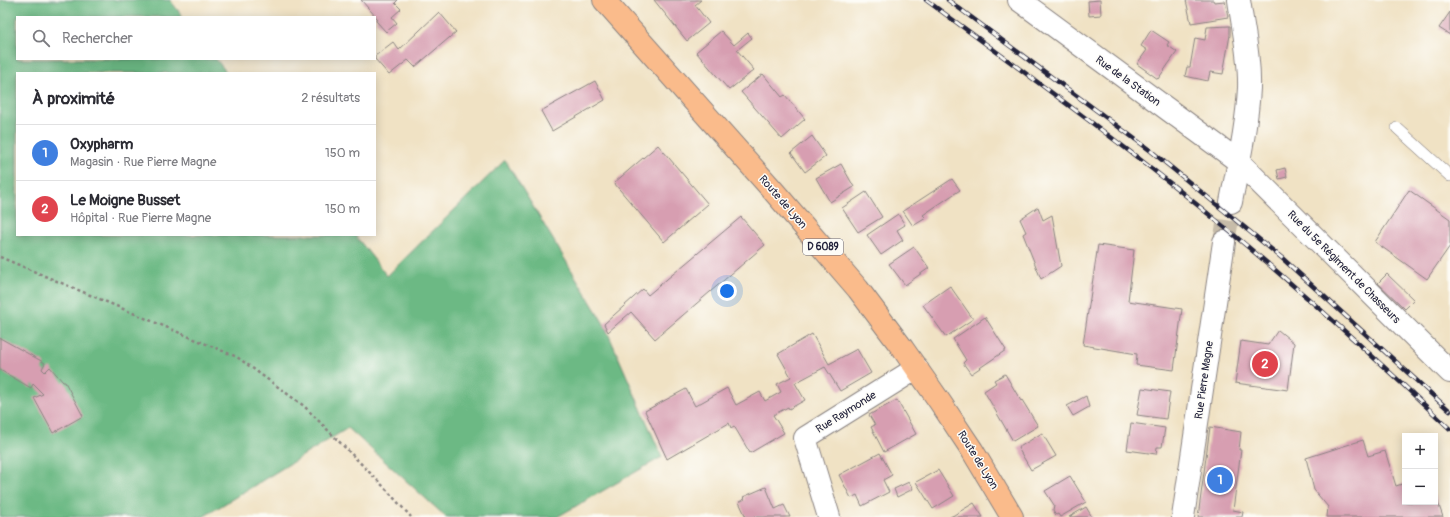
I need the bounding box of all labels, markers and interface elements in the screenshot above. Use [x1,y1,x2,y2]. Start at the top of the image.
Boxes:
search box [16,16,376,60]
icon: search [30,27,52,49]
text: Rechercher [62,29,133,48]
street label: Rue de la Station [1093,53,1163,109]
text: À proximité [32,88,115,109]
text: 2 résultats [301,90,360,106]
text: Oxypharm [70,135,133,154]
text: 1 [42,145,48,161]
text: 150 m [325,145,360,161]
text: Magasin · Rue Pierre Magne [70,154,216,170]
street label: Route de Lyon [756,173,810,231]
text: Le Moigne Busset [70,191,180,210]
text: 2 [41,201,49,217]
text: 150 m [325,201,360,217]
street label: Rue du 5e Régiment de Chasseurs [1285,208,1403,326]
text: Hôpital · Rue Pierre Magne [70,210,211,226]
road number: D 6089 [803,239,843,255]
your location [717,281,737,301]
street label: Rue Pierre Magne [1192,339,1216,420]
pin: 2 [1252,349,1278,379]
street label: Rue Raymonde [813,388,879,436]
street label: Route de Lyon [955,428,1001,492]
map controls [1402,433,1438,505]
button: + [1402,433,1438,469]
pin: 1 [1207,465,1233,495]
button: − [1402,469,1438,505]

